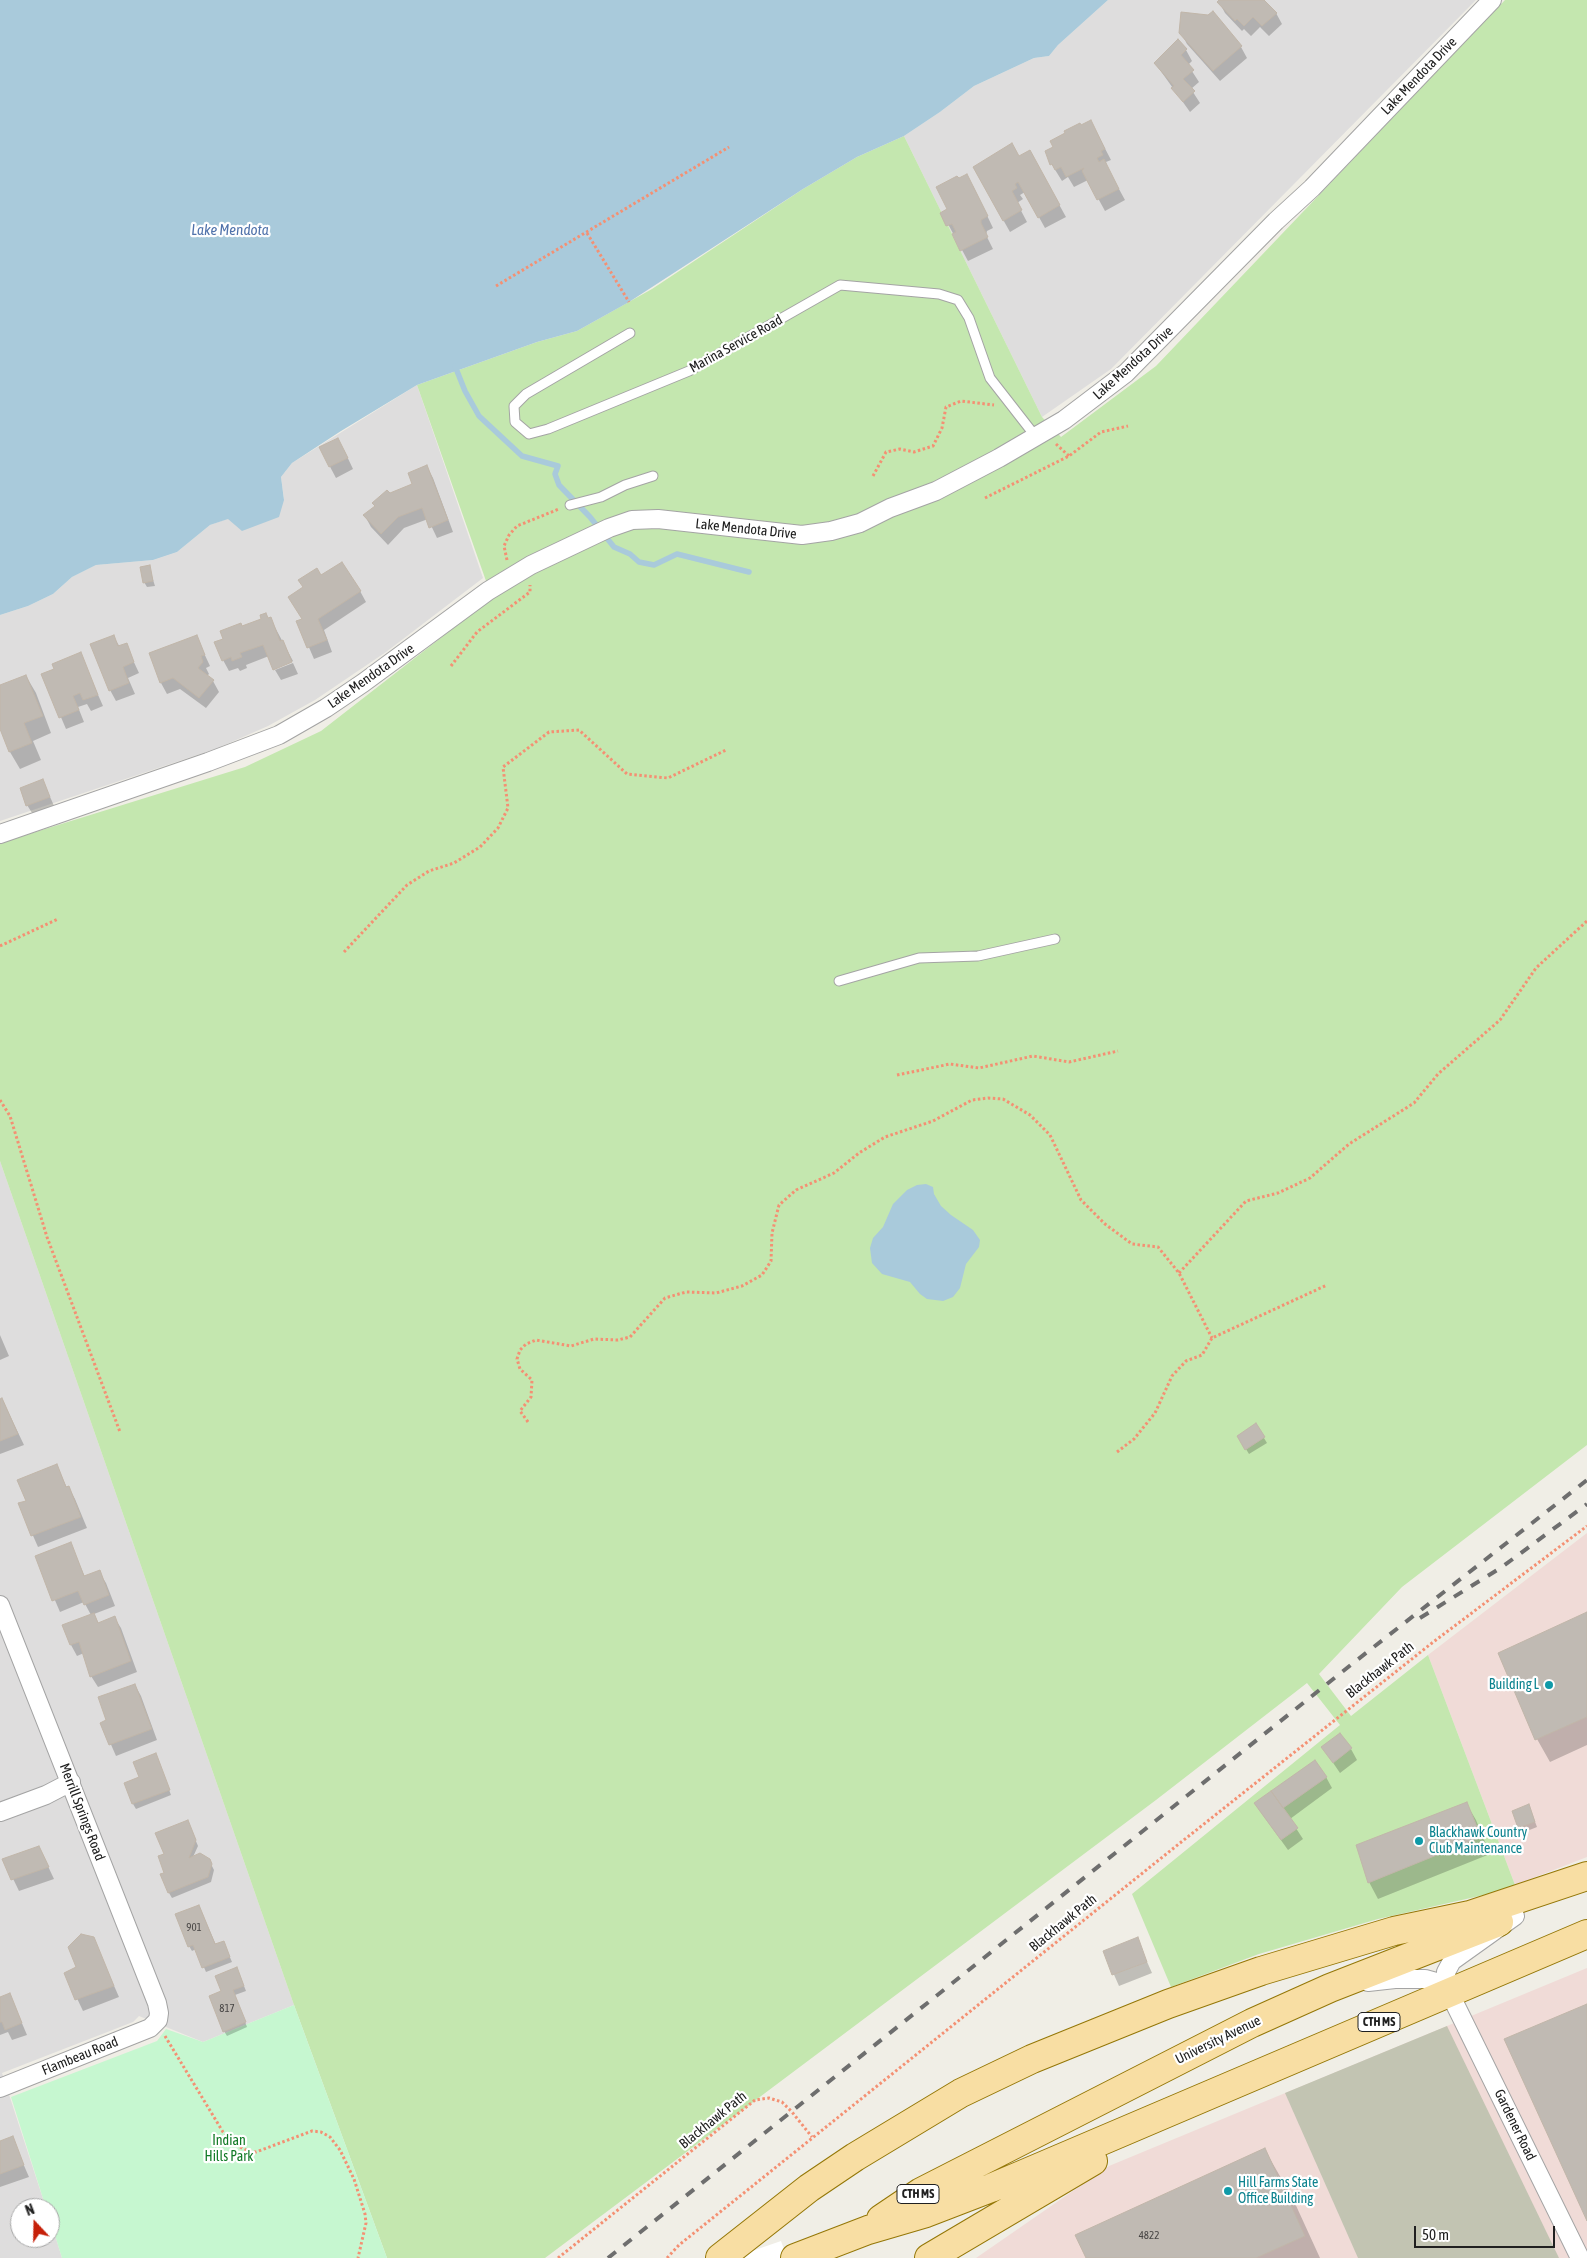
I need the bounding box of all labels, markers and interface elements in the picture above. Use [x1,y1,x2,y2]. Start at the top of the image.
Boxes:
street label: Lake Mendota Drive [1378,34,1460,118]
water label: Lake Mendota [191,221,269,239]
street label: Marina Service Road [686,311,786,377]
street label: Lake Mendota Drive [1090,323,1176,403]
street label: Lake Mendota Drive [695,515,797,543]
street label: Lake Mendota Drive [325,640,417,712]
street label: Blackhawk Path [1343,1638,1417,1702]
place label: Building L [1489,1677,1539,1693]
marker: Building L [1543,1679,1555,1691]
street label: Merrill Springs Road [56,1761,108,1863]
place label: Blackhawk Country Club Maintenance [1429,1825,1527,1858]
marker: Blackhawk Country Club Maintenance [1413,1835,1425,1847]
street label: Blackhawk Path [1026,1891,1100,1955]
house number: 901 [186,1921,202,1935]
house number: 817 [219,2002,235,2016]
street label: University Avenue [1173,2012,1263,2068]
road number: CTH MS [1358,2012,1400,2031]
street label: Flambeau Road [39,2033,121,2079]
street label: Gardener Road [1491,2087,1539,2163]
street label: Blackhawk Path [676,2088,750,2152]
park label: Indian Hills Park [204,2133,254,2166]
place label: Hill Farms State Office Building [1238,2175,1318,2208]
road number: CTH MS [897,2184,939,2204]
marker: Hill Farms State Office Building [1222,2185,1234,2197]
north arrow [10,2198,60,2248]
text: N [23,2201,37,2219]
scale bar [1417,2216,1558,2248]
text: 50 m [1422,2226,1449,2243]
house number: 4822 [1139,2229,1159,2243]

